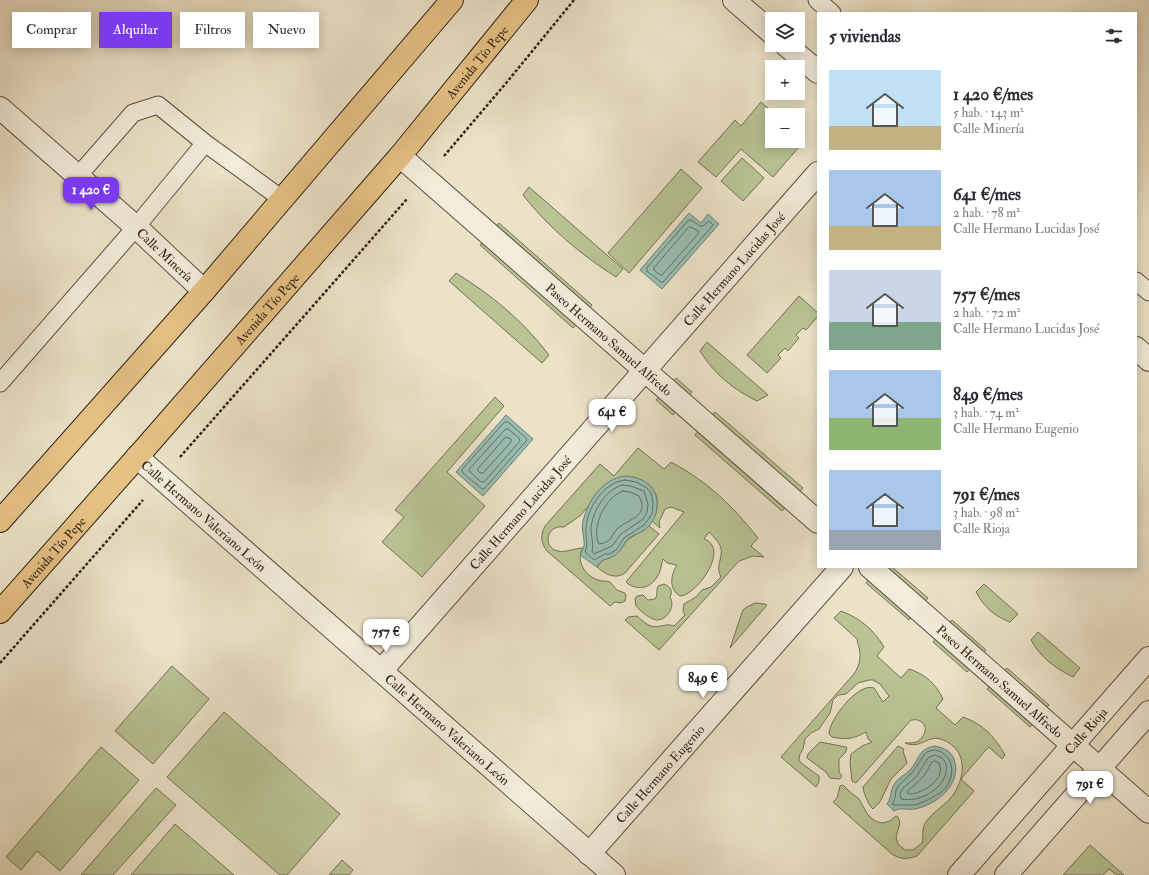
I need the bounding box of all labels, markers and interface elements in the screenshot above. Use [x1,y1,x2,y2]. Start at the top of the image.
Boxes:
chip: Comprar [12,12,91,48]
chip: Alquilar [99,12,172,48]
chip: Filtros [180,12,245,48]
chip: Nuevo [253,12,319,48]
map controls [765,12,805,148]
button: layers [765,12,805,52]
street label: Avenida Tío Pepe [442,22,512,103]
icon: filters [1103,25,1125,47]
text: 5 viviendas [829,26,901,47]
button: + [765,60,805,100]
text: 1 420 €/mes [953,84,1033,105]
icon: home [861,86,909,134]
text: 5 hab. · 143 m² [953,105,1024,121]
button: − [765,108,805,148]
text: Calle Minería [953,121,1024,137]
pin: 1 420 € [54,177,128,211]
text: 1 420 € [72,182,110,198]
text: 641 €/mes [953,184,1021,205]
icon: home [861,186,909,234]
text: 2 hab. · 78 m² [953,205,1020,221]
street label: Calle Hermano Lucidas José [680,209,789,330]
text: Calle Hermano Lucidas José [953,221,1099,237]
street label: Calle Minería [133,225,197,286]
street label: Avenida Tío Pepe [231,270,303,349]
street label: Paseo Hermano Samuel Alfredo [542,280,675,400]
text: 757 €/mes [953,284,1020,305]
icon: home [861,286,909,334]
text: 2 hab. · 72 m² [953,305,1020,321]
text: Calle Hermano Lucidas José [953,321,1099,337]
text: 849 €/mes [953,384,1023,405]
icon: home [861,386,909,434]
pin: 641 € [584,399,640,433]
text: 641 € [598,404,626,420]
text: 3 hab. · 74 m² [953,405,1019,421]
text: Calle Hermano Eugenio [953,421,1079,437]
street label: Calle Hermano Lucidas José [467,452,576,573]
street label: Calle Hermano Valeriano León [137,457,269,576]
text: 791 €/mes [953,484,1020,505]
icon: home [861,486,909,534]
text: 3 hab. · 98 m² [953,505,1019,521]
street label: Avenida Tío Pepe [17,513,90,592]
text: Calle Rioja [953,521,1010,537]
pin: 757 € [358,619,414,653]
street label: Paseo Hermano Samuel Alfredo [933,622,1066,742]
text: 757 € [372,624,400,640]
pin: 849 € [675,665,731,699]
text: 849 € [688,670,718,686]
street label: Calle Hermano Valeriano León [381,671,513,789]
street label: Calle Rioja [1061,704,1111,758]
street label: Calle Hermano Eugenio [613,722,708,827]
pin: 791 € [1062,771,1118,805]
text: 791 € [1076,776,1104,792]

